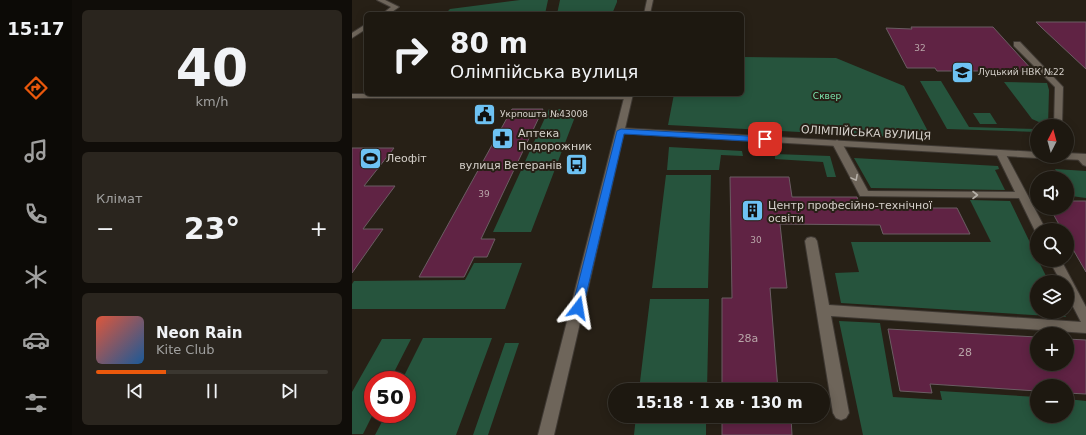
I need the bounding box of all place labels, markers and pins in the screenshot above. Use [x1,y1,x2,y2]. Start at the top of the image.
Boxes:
school or university icon: Луцький НВК №22 [950,59,976,85]
place label: Луцький НВК №22 [978,67,1065,77]
public building icon: Укрпошта №43008 [471,101,497,127]
place label: Укрпошта №43008 [500,109,588,119]
pin [748,122,782,156]
pharmacy icon: Аптека Подорожник [490,126,516,152]
place label: Аптека Подорожник [518,127,592,153]
sports icon: Леофіт [358,145,384,171]
place label: Леофіт [386,152,427,165]
bus stop icon: вулиця Ветеранів [564,152,590,178]
place label: вулиця Ветеранів [459,159,562,172]
building icon: Центр професійно-технічної освіти [740,198,766,224]
place label: Центр професійно-технічної освіти [768,199,933,225]

